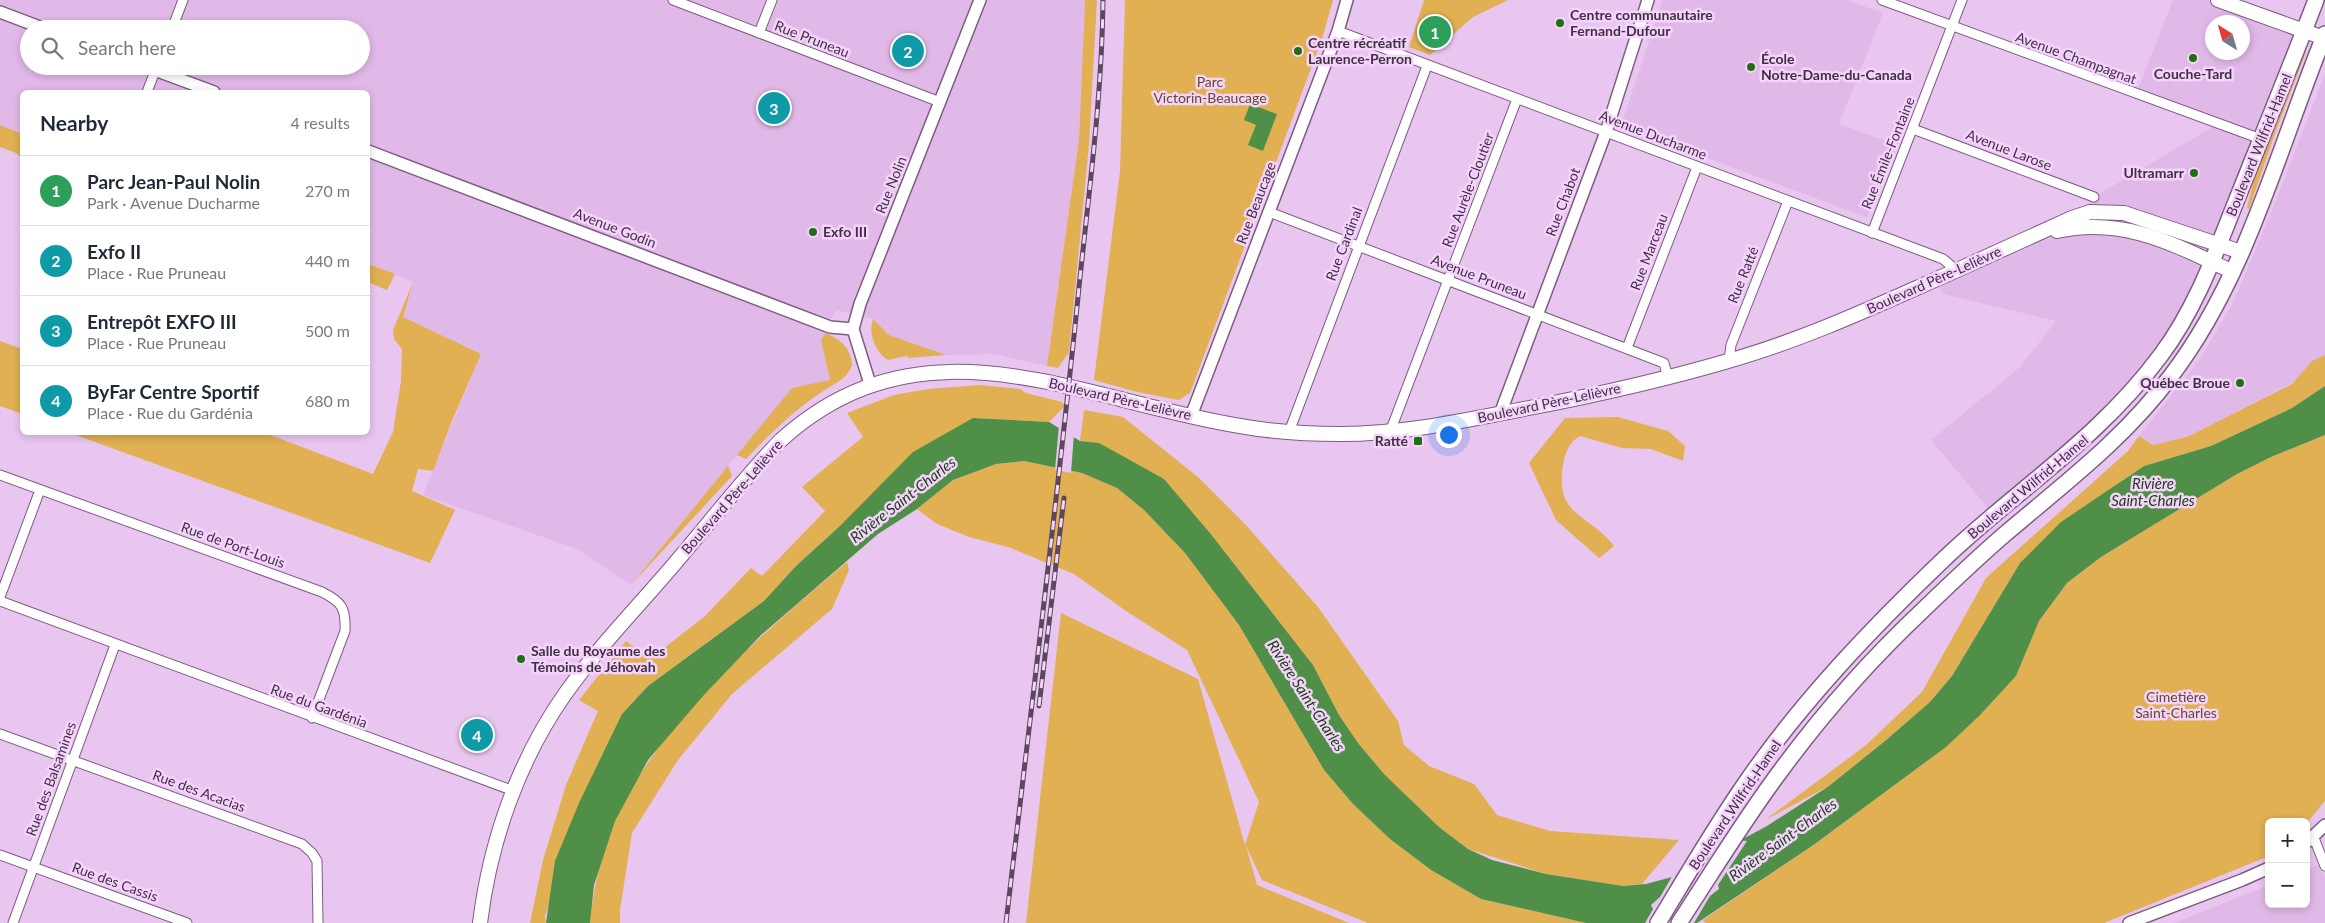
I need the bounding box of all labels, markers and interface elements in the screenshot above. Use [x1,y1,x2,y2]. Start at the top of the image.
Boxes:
place label: Centre communautaire Fernand-Dufour [1570,6,1713,39]
pin: 1 [1419,13,1451,51]
north arrow [2205,15,2250,60]
street label: Rue Pruneau [773,17,852,61]
marker: Centre communautaire Fernand-Dufour [1554,17,1566,29]
search box [20,20,370,75]
street label: Avenue Champagnat [2013,28,2139,87]
pin: 2 [892,32,924,70]
icon: search [38,34,66,62]
place label: Centre récréatif Laurence-Perron [1308,34,1412,67]
text: Search here [78,36,176,59]
marker: Centre récréatif Laurence-Perron [1292,45,1304,57]
place label: École Notre-Dame-du-Canada [1761,50,1912,83]
marker: Couche-Tard [2187,52,2199,64]
marker: École Notre-Dame-du-Canada [1745,61,1757,73]
place label: Couche-Tard [2154,65,2232,82]
street label: Boulevard Wilfrid-Hamel [2222,71,2295,219]
park label: Parc Victorin-Beaucage [1153,73,1267,106]
pin: 3 [758,89,790,127]
street label: Rue Émile-Fontaine [1857,94,1918,211]
street label: Avenue Ducharme [1597,106,1709,163]
text: Nearby [40,110,108,135]
text: 4 results [290,113,350,132]
street label: Avenue Larose [1964,125,2054,174]
street label: Rue Aurèle-Cloutier [1438,130,1497,250]
street label: Rue Nolin [871,154,910,216]
street label: Rue Beaucage [1232,159,1279,246]
place label: Ultramarr [2124,164,2185,181]
street label: Rue Chabot [1542,165,1583,239]
marker: Ultramarr [2188,167,2200,179]
text: Parc Jean-Paul Nolin [87,170,260,193]
text: 1 [51,181,61,200]
text: 270 m [305,181,350,200]
text: Park · Avenue Ducharme [87,193,260,212]
street label: Avenue Godin [572,204,659,251]
street label: Rue Cardinal [1322,205,1365,283]
street label: Rue Marceau [1626,211,1671,292]
place label: Exfo III [823,223,867,240]
marker: Exfo III [807,226,819,238]
text: Exfo II [87,240,141,263]
street label: Boulevard Père-Lelièvre [1864,242,2004,317]
street label: Rue Ratté [1723,244,1762,306]
street label: Avenue Pruneau [1429,250,1529,303]
text: 2 [51,251,61,270]
text: 440 m [305,251,350,270]
text: Place · Rue Pruneau [87,263,226,282]
text: Entrepôt EXFO III [87,310,237,333]
text: 3 [51,321,61,340]
text: 500 m [305,321,350,340]
text: Place · Rue Pruneau [87,333,226,352]
street label: Boulevard Père-Lelièvre [1047,374,1193,423]
place label: Québec Broue [2140,374,2231,391]
marker: Québec Broue [2234,377,2246,389]
street label: Boulevard Père-Lelièvre [1476,379,1622,426]
text: ByFar Centre Sportif [87,380,259,403]
text: 4 [51,391,61,410]
text: 680 m [305,391,350,410]
text: Place · Rue du Gardénia [87,403,253,422]
your location [1436,422,1462,448]
street label: Boulevard Wilfrid-Hamel [1964,431,2092,542]
place label: Ratté [1375,432,1409,449]
marker: Ratté [1412,435,1424,447]
street label: Boulevard Père-Lelièvre [677,436,786,557]
water label: Rivière Saint-Charles [846,452,959,546]
water label: Rivière Saint-Charles [2111,474,2195,509]
street label: Rue de Port-Louis [179,518,287,571]
water label: Rivière Saint-Charles [1264,636,1350,754]
place label: Salle du Royaume des Témoins de Jéhovah [531,642,666,675]
marker: Salle du Royaume des Témoins de Jéhovah [515,653,527,665]
street label: Rue du Gardénia [268,680,370,731]
park label: Cimetière Saint-Charles [2135,688,2217,721]
pin: 4 [461,716,493,754]
street label: Rue des Balsamines [22,719,79,838]
street label: Boulevard Wilfrid-Hamel [1685,737,1784,873]
street label: Rue des Acacias [150,766,248,815]
water label: Rivière Saint-Charles [1725,794,1840,884]
map controls [2265,818,2310,908]
button: + [2265,818,2310,863]
street label: Rue des Cassis [70,858,160,905]
button: − [2265,863,2310,908]

